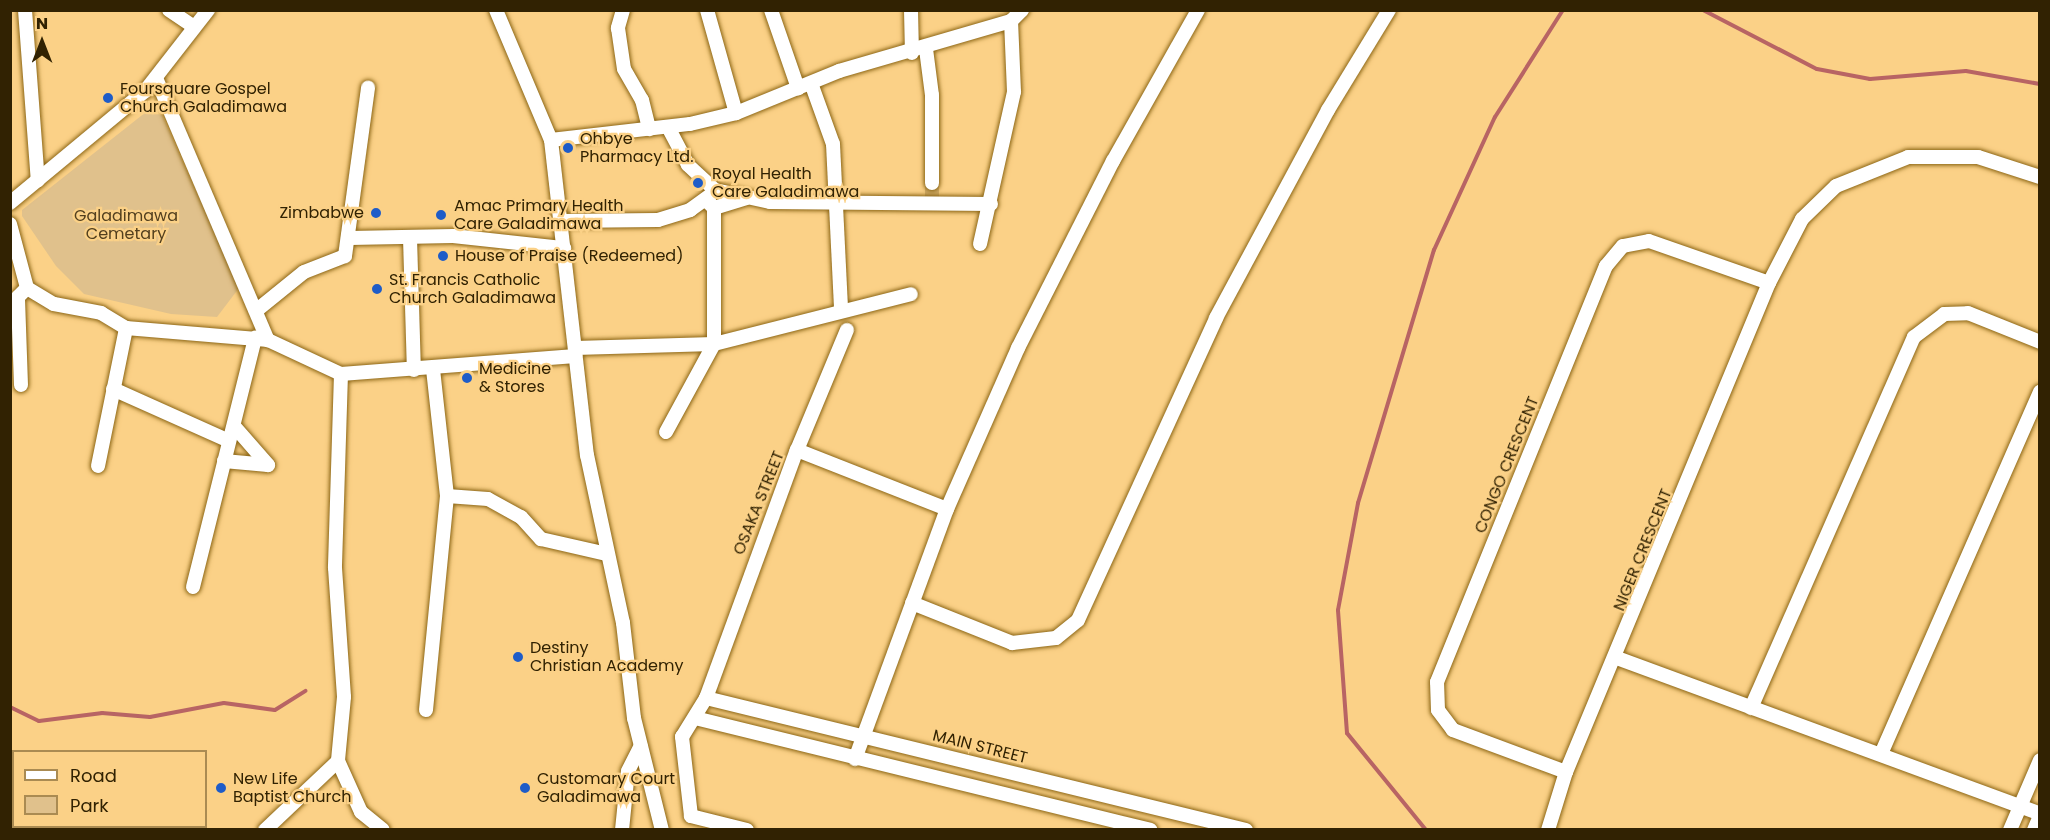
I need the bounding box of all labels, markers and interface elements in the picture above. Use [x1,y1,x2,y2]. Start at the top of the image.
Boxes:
north arrow [12,12,72,72]
text: N [36,12,48,35]
place label: Foursquare Gospel Church Galadimawa [120,79,287,117]
marker: Foursquare Gospel Church Galadimawa [101,91,115,105]
place label: Ohbye Pharmacy Ltd. [580,129,693,167]
marker: Ohbye Pharmacy Ltd. [561,141,575,155]
place label: Royal Health Care Galadimawa [712,164,859,202]
marker: Royal Health Care Galadimawa [689,174,707,192]
place label: Amac Primary Health Care Galadimawa [454,196,624,234]
place label: Zimbabwe [279,203,364,223]
park label: Galadimawa Cemetary [74,206,178,244]
marker: Zimbabwe [369,206,383,220]
marker: Amac Primary Health Care Galadimawa [432,206,450,224]
place label: House of Praise (Redeemed) [455,246,683,266]
marker: House of Praise (Redeemed) [436,249,450,263]
place label: St. Francis Catholic Church Galadimawa [389,270,556,308]
marker: St. Francis Catholic Church Galadimawa [370,282,384,296]
place label: Medicine & Stores [479,359,551,397]
marker: Medicine & Stores [460,371,474,385]
street label: CONGO CRESCENT [1471,394,1543,536]
street label: OSAKA STREET [729,448,789,558]
street label: NIGER CRESCENT [1610,486,1676,614]
place label: Destiny Christian Academy [530,638,683,676]
marker: Destiny Christian Academy [511,650,525,664]
street label: MAIN STREET [931,726,1029,768]
legend [12,750,207,828]
text: Road [70,763,117,788]
place label: New Life Baptist Church [233,769,351,807]
place label: Customary Court Galadimawa [537,769,675,807]
marker: New Life Baptist Church [214,781,228,795]
marker: Customary Court Galadimawa [518,781,532,795]
text: Park [70,793,109,818]

